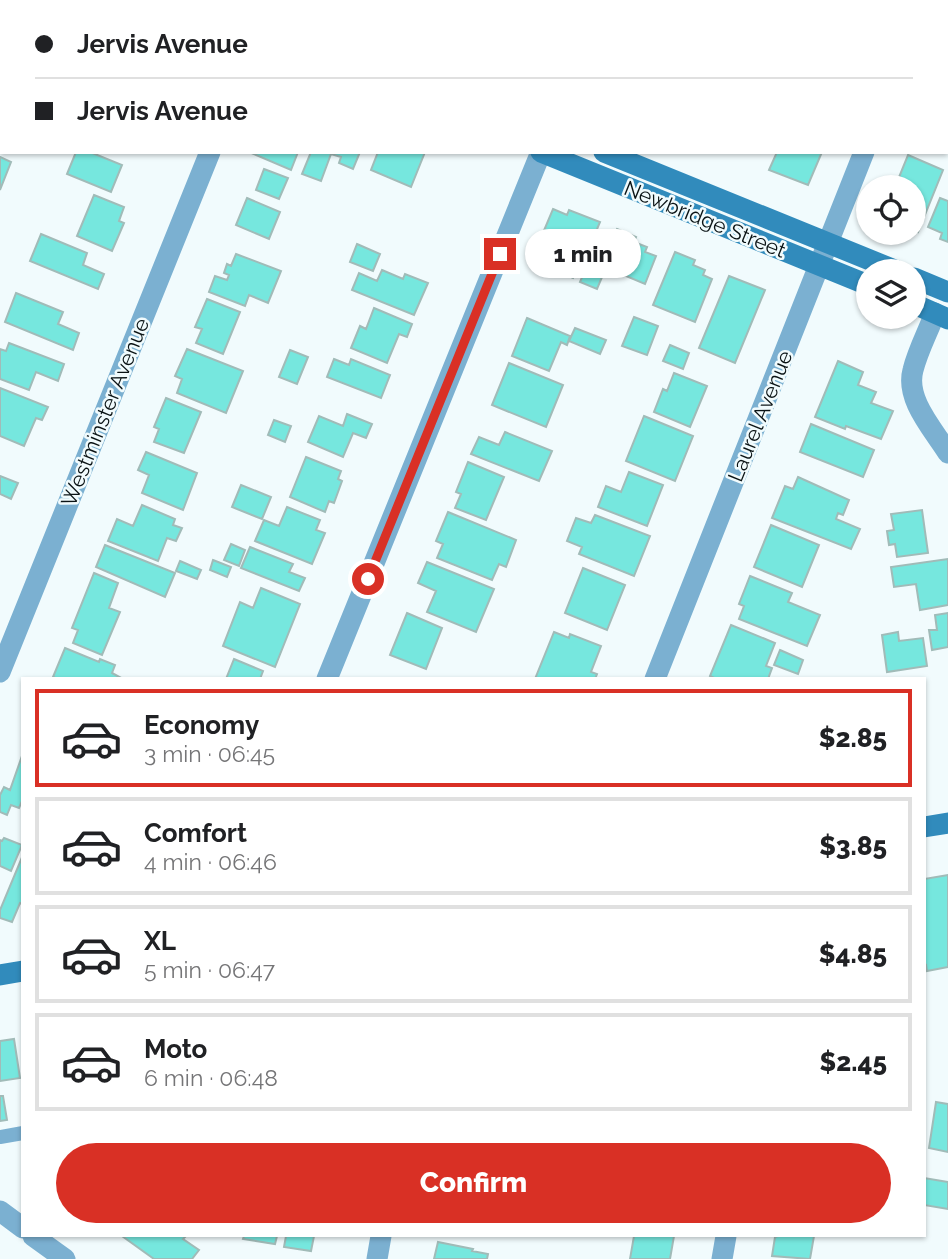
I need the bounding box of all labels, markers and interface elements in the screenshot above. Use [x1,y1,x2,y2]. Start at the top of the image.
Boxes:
text: Jervis Avenue [77,29,248,59]
text: Jervis Avenue [77,96,248,126]
street label: Newbridge Street [621,175,789,263]
map controls [856,175,926,329]
button: locate [856,175,926,245]
callout: 1 min [524,230,640,278]
route end [484,238,516,270]
text: 1 min [553,240,613,267]
button: layers [856,259,926,329]
street label: Westminster Avenue [56,314,154,510]
street label: Laurel Avenue [722,347,798,485]
route start [352,563,384,595]
icon: car [60,707,123,770]
text: Economy [144,710,259,740]
text: $2.85 [819,723,887,753]
text: 3 min · 06:45 [144,740,275,767]
icon: car [60,815,123,878]
text: Comfort [144,818,247,848]
text: $3.85 [819,831,887,861]
text: 4 min · 06:46 [144,848,277,875]
icon: car [60,923,123,986]
text: XL [144,926,176,956]
text: $4.85 [819,939,887,969]
text: 5 min · 06:47 [144,956,275,983]
icon: car [60,1031,123,1094]
text: Moto [144,1034,207,1064]
text: $2.45 [820,1047,887,1077]
text: 6 min · 06:48 [144,1064,278,1091]
button: Confirm [56,1143,891,1223]

